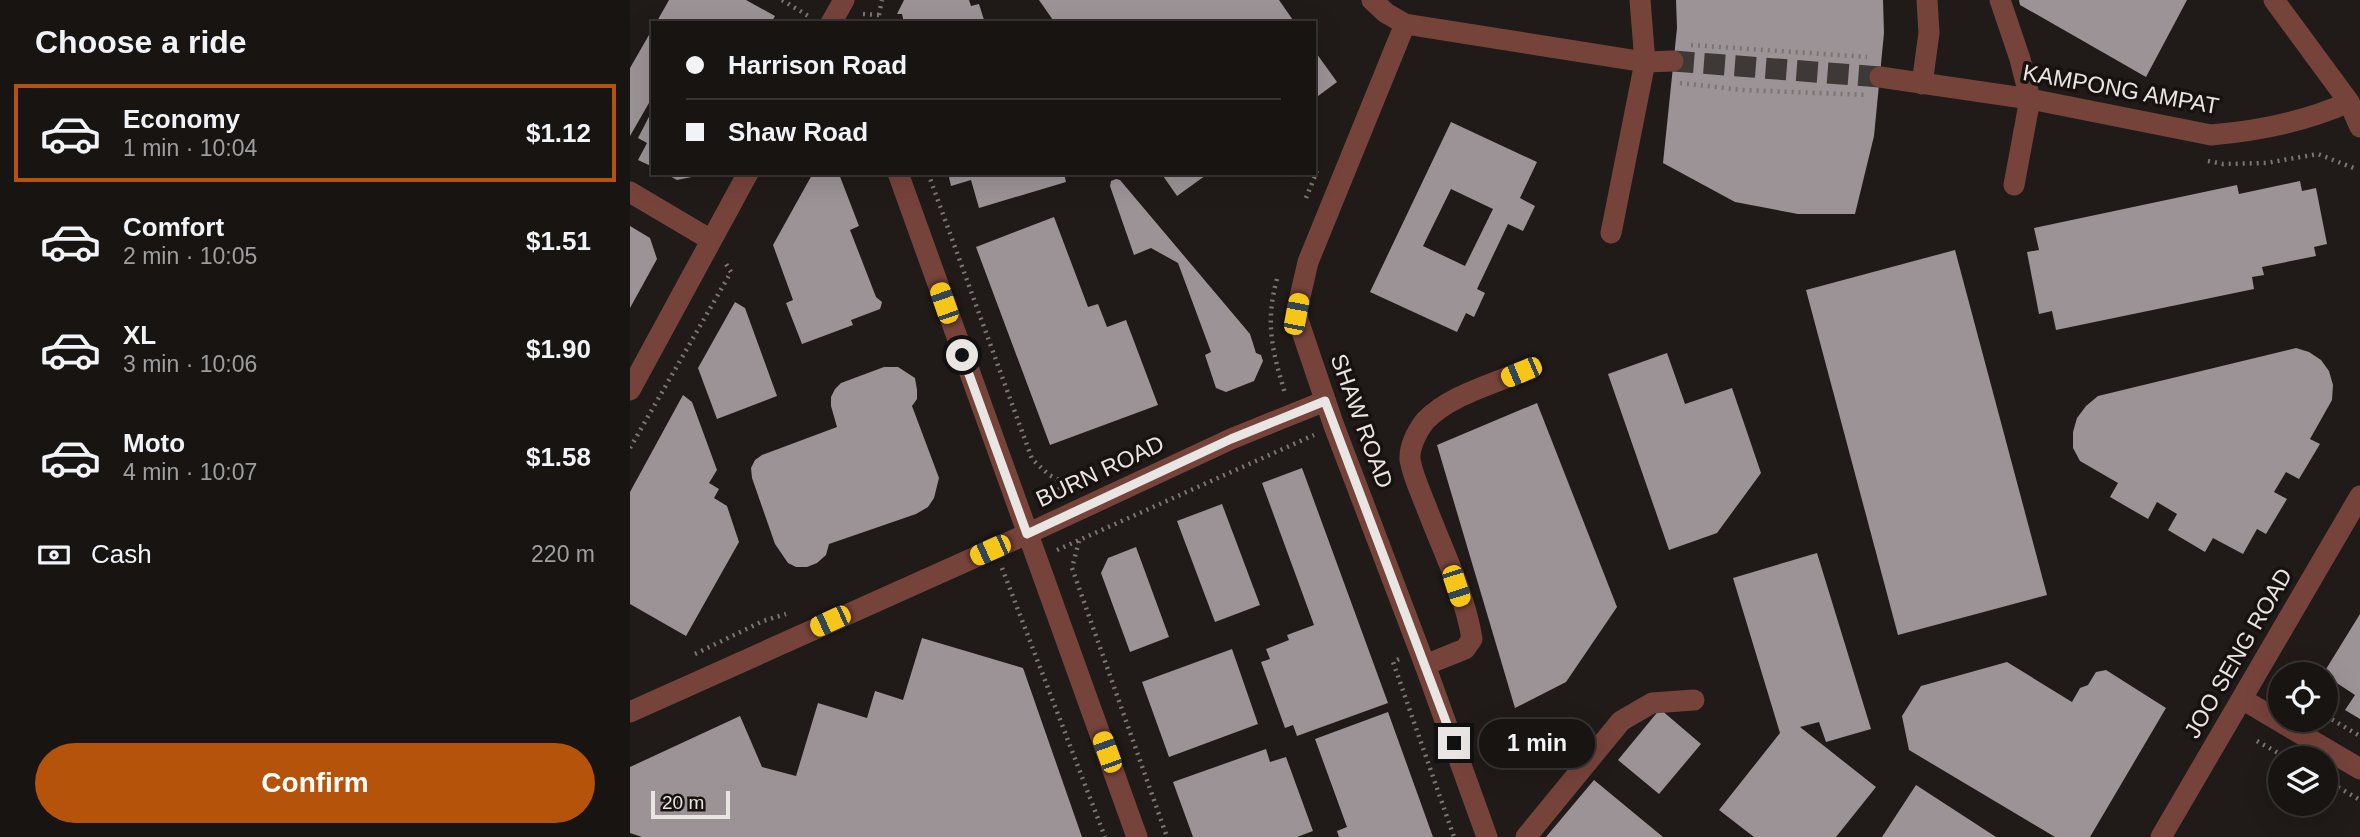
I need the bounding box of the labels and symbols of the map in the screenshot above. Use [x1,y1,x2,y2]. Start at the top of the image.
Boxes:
street label: KAMPONG AMPAT [2021,59,2221,119]
car [928,280,961,326]
car [1282,291,1311,337]
route start [946,339,978,371]
street label: SHAW ROAD [1326,350,1398,492]
car [1498,354,1545,390]
street label: BURN ROAD [1032,430,1168,512]
car [967,532,1014,568]
car [1440,563,1473,609]
street label: JOO SENG ROAD [2179,563,2297,743]
car [807,603,854,639]
callout: 1 min [1478,718,1594,768]
route end [1438,727,1470,759]
car [1090,729,1125,775]
scale bar [651,788,730,820]

